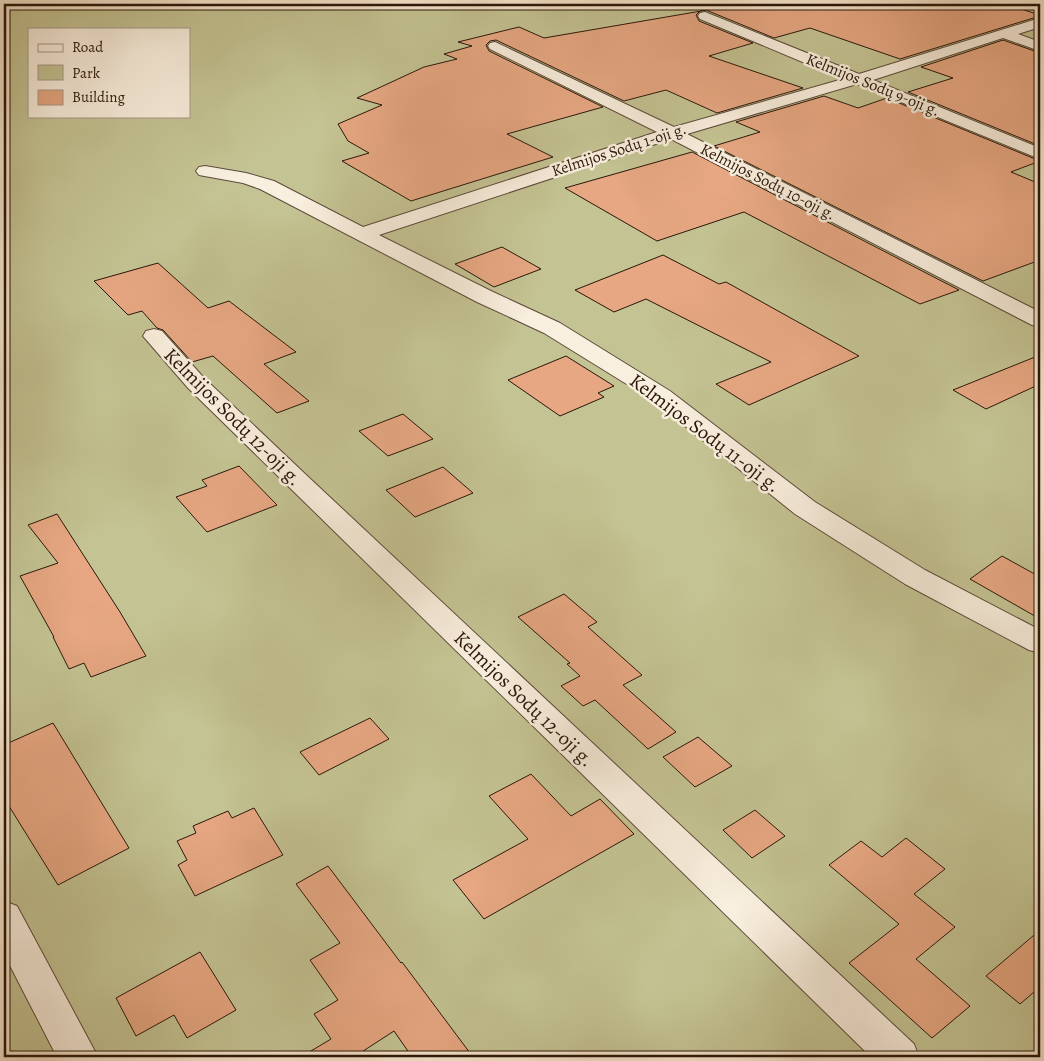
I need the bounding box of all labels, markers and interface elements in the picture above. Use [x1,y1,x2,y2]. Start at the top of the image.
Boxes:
legend [28,28,190,118]
text: Road [72,37,104,57]
street label: Kelmijos Sodų 9-oji g. [803,48,943,122]
text: Park [72,63,101,83]
text: Building [72,87,125,107]
street label: Kelmijos Sodų 1-oji g. [549,118,689,182]
street label: Kelmijos Sodų 10-oji g. [697,138,839,226]
street label: Kelmijos Sodų 12-oji g. [158,342,308,492]
street label: Kelmijos Sodų 11-oji g. [624,367,786,499]
street label: Kelmijos Sodų 12-oji g. [448,625,600,773]

